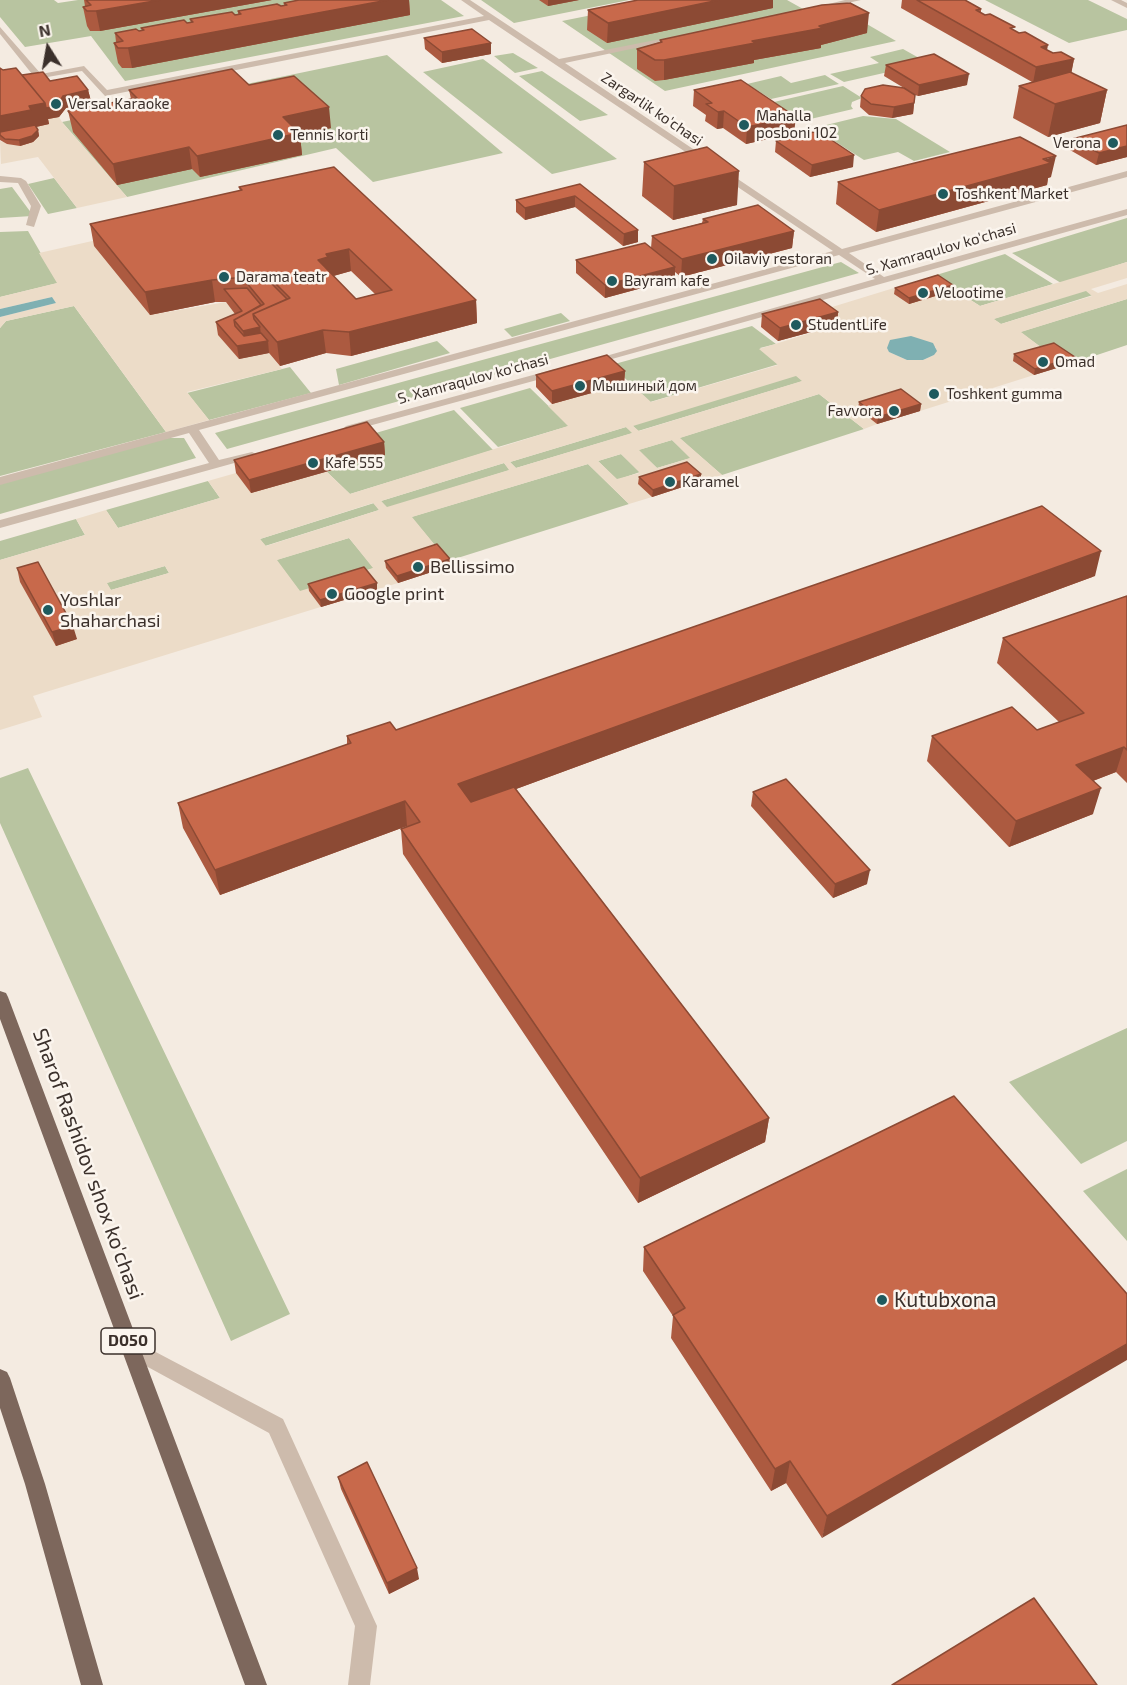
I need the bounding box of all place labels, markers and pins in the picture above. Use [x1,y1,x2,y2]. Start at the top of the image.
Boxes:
place label: Versal Karaoke [68,95,170,113]
marker: Versal Karaoke [49,97,63,111]
place label: Mahalla posboni 102 [756,107,837,142]
marker: Mahalla posboni 102 [737,118,751,132]
place label: Tennis korti [290,126,369,144]
marker: Tennis korti [271,128,285,142]
place label: Verona [1053,134,1101,152]
marker: Verona [1106,136,1120,150]
place label: Toshkent Market [955,185,1069,203]
marker: Toshkent Market [936,187,950,201]
place label: Oilaviy restoran [724,250,832,268]
marker: Oilaviy restoran [705,252,719,266]
place label: Darama teatr [236,268,327,286]
marker: Darama teatr [217,270,231,284]
place label: Bayram kafe [624,272,710,290]
marker: Bayram kafe [605,274,619,288]
place label: Velootime [935,284,1004,302]
marker: Velootime [916,286,930,300]
place label: StudentLife [808,316,887,334]
marker: StudentLife [789,318,803,332]
place label: Omad [1055,353,1095,371]
marker: Omad [1036,355,1050,369]
place label: Мышиный дом [592,377,697,395]
marker: Мышиный дом [573,379,587,393]
place label: Toshkent gumma [946,385,1063,403]
marker: Toshkent gumma [927,387,941,401]
place label: Favvora [827,402,882,420]
marker: Favvora [887,404,901,418]
place label: Kafe 555 [325,454,383,472]
marker: Kafe 555 [306,456,320,470]
place label: Karamel [682,473,739,491]
marker: Karamel [663,475,677,489]
place label: Bellissimo [430,556,515,578]
marker: Bellissimo [411,560,425,574]
place label: Google print [344,583,444,605]
marker: Google print [325,587,339,601]
place label: Yoshlar Shaharchasi [60,589,161,632]
marker: Yoshlar Shaharchasi [41,603,55,617]
place label: Kutubxona [894,1287,997,1313]
marker: Kutubxona [875,1293,889,1307]

